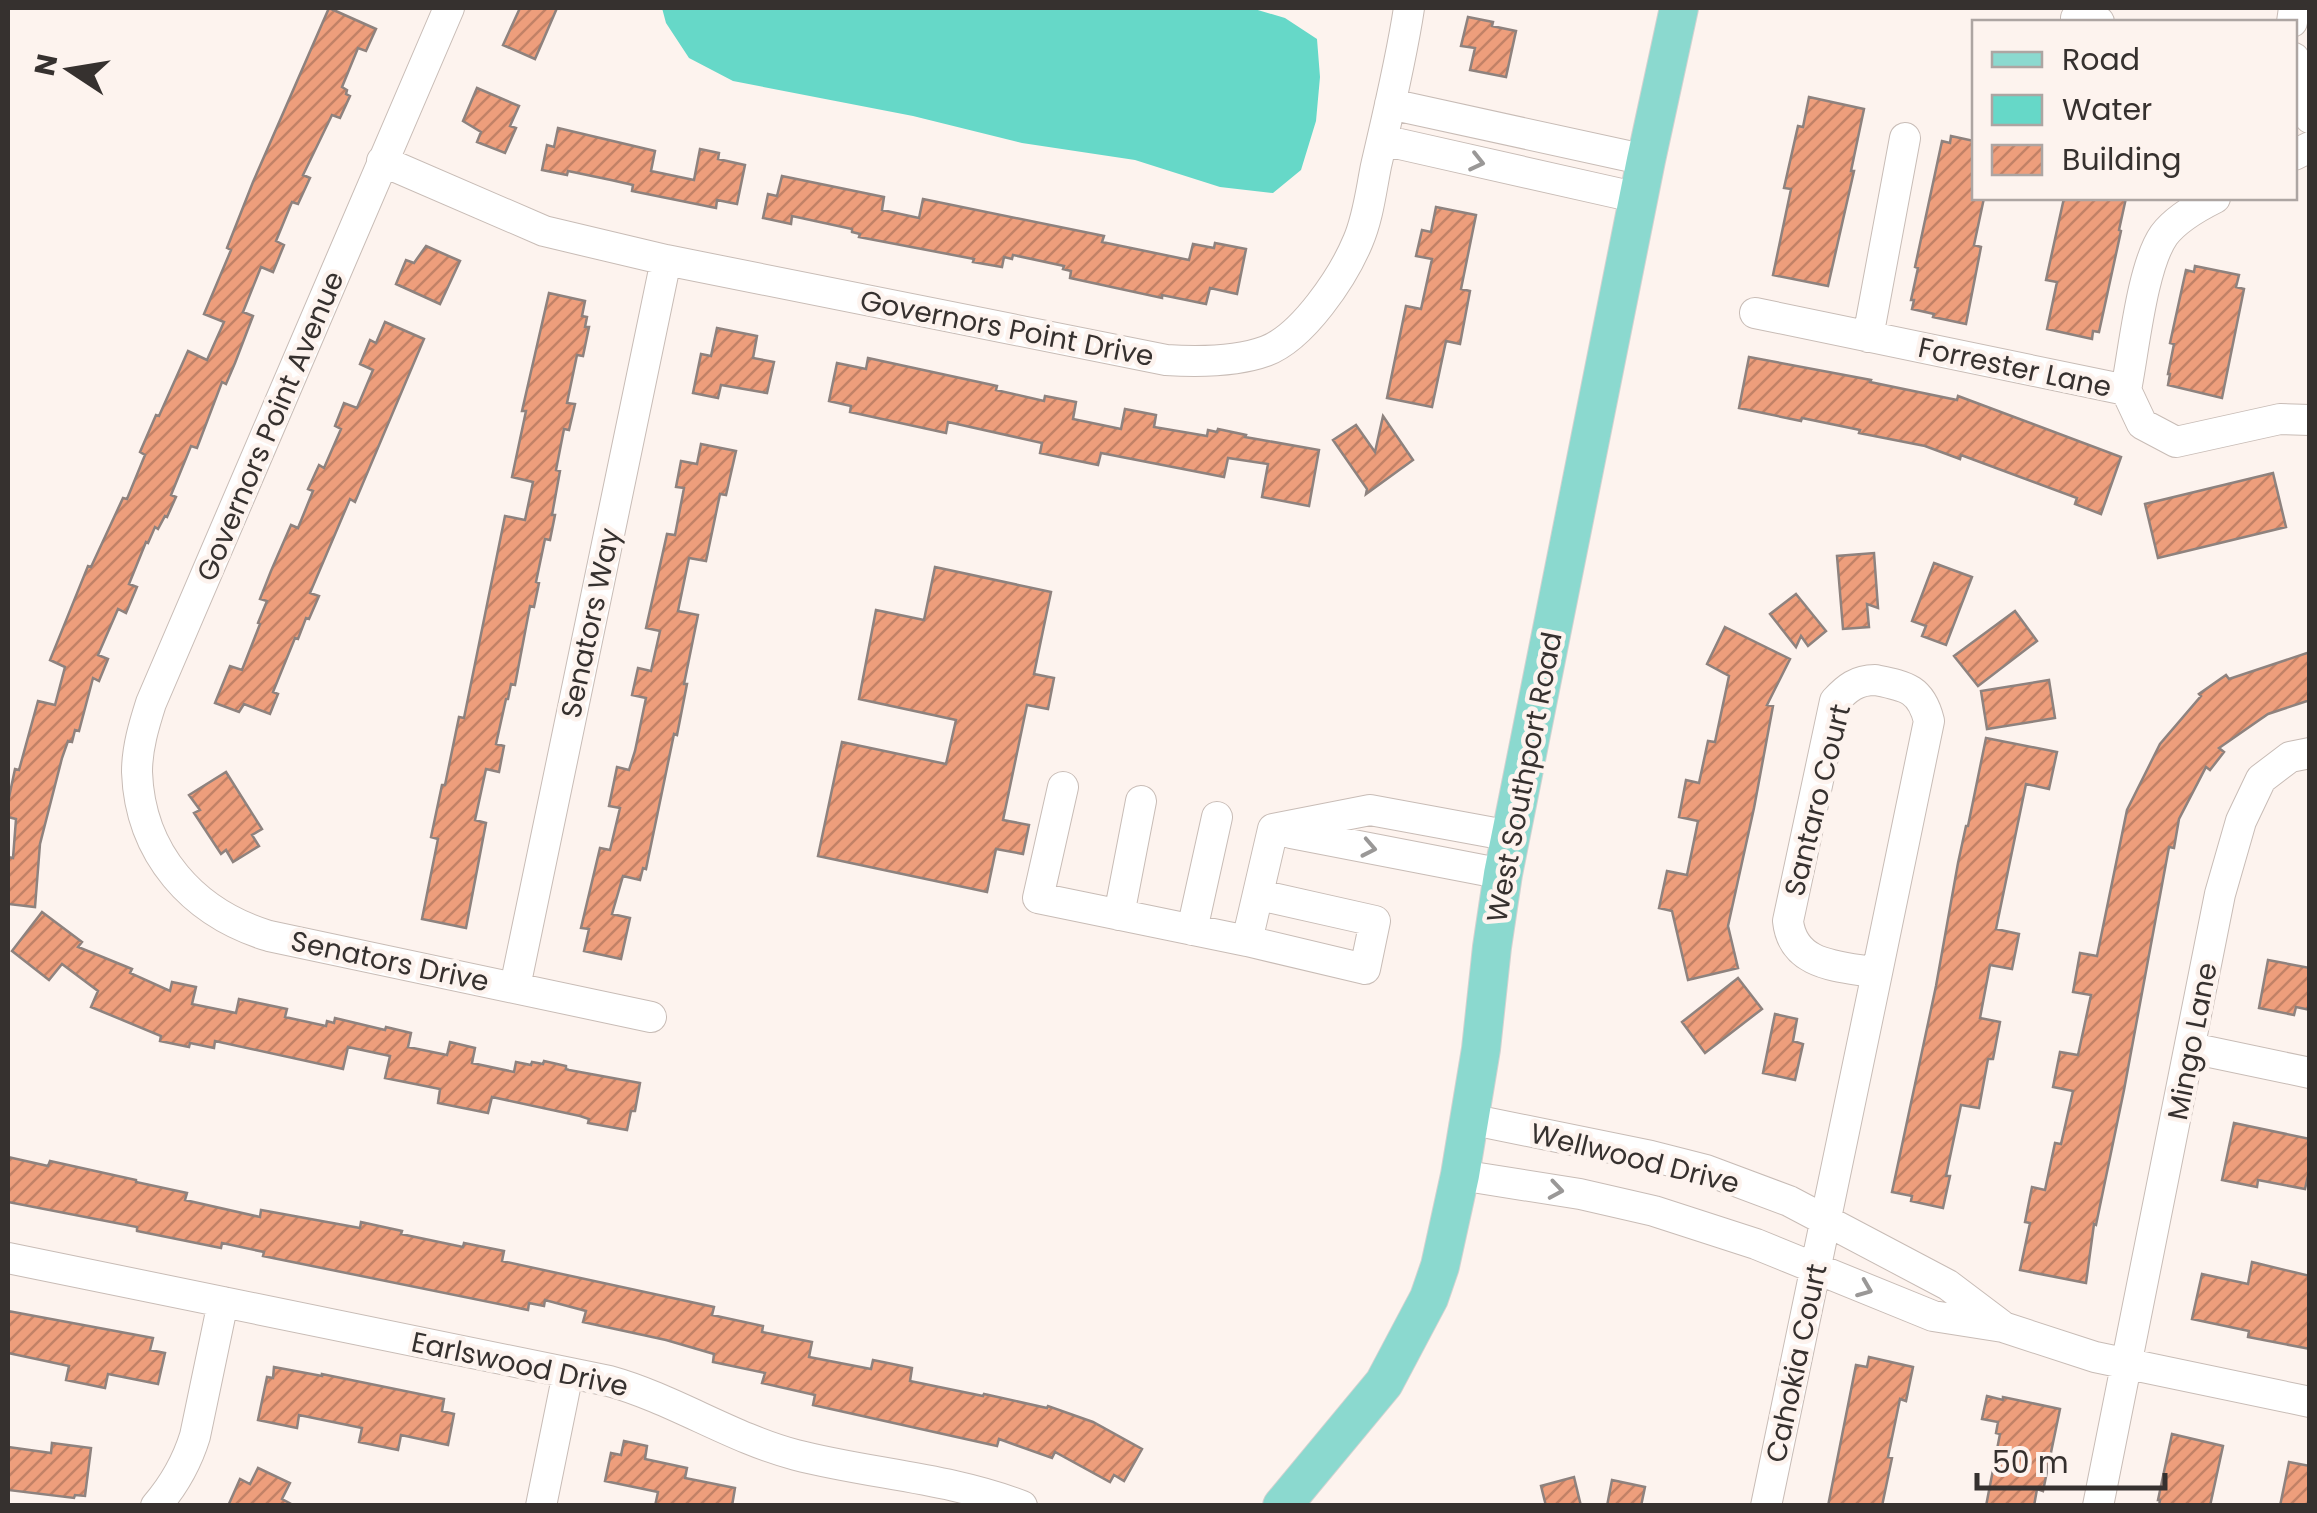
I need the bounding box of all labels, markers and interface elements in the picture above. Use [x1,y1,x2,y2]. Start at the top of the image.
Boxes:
north arrow [20,20,120,120]
legend [1972,20,2297,200]
text: Road [2062,38,2140,81]
text: N [25,51,67,79]
text: Water [2062,88,2152,131]
text: Building [2062,138,2182,181]
one-way arrow [1468,150,1485,171]
street label: Governors Point Avenue [187,265,354,587]
street label: Governors Point Drive [857,281,1157,376]
street label: Forrester Lane [1915,328,2115,407]
street label: Senators Way [551,524,630,722]
street label: West Southport Road [1477,629,1572,926]
street label: Santaro Court [1775,700,1860,900]
one-way arrow [1360,836,1377,857]
street label: Senators Drive [287,921,492,1002]
street label: Mingo Lane [2158,959,2227,1123]
street label: Wellwood Drive [1526,1114,1743,1203]
one-way arrow [1548,1179,1565,1200]
street label: Cahokia Court [1756,1260,1837,1466]
one-way arrow [1855,1277,1873,1297]
street label: Earlswood Drive [408,1322,632,1407]
scale bar [1977,1428,2164,1490]
text: 50 m [1992,1441,2069,1484]

